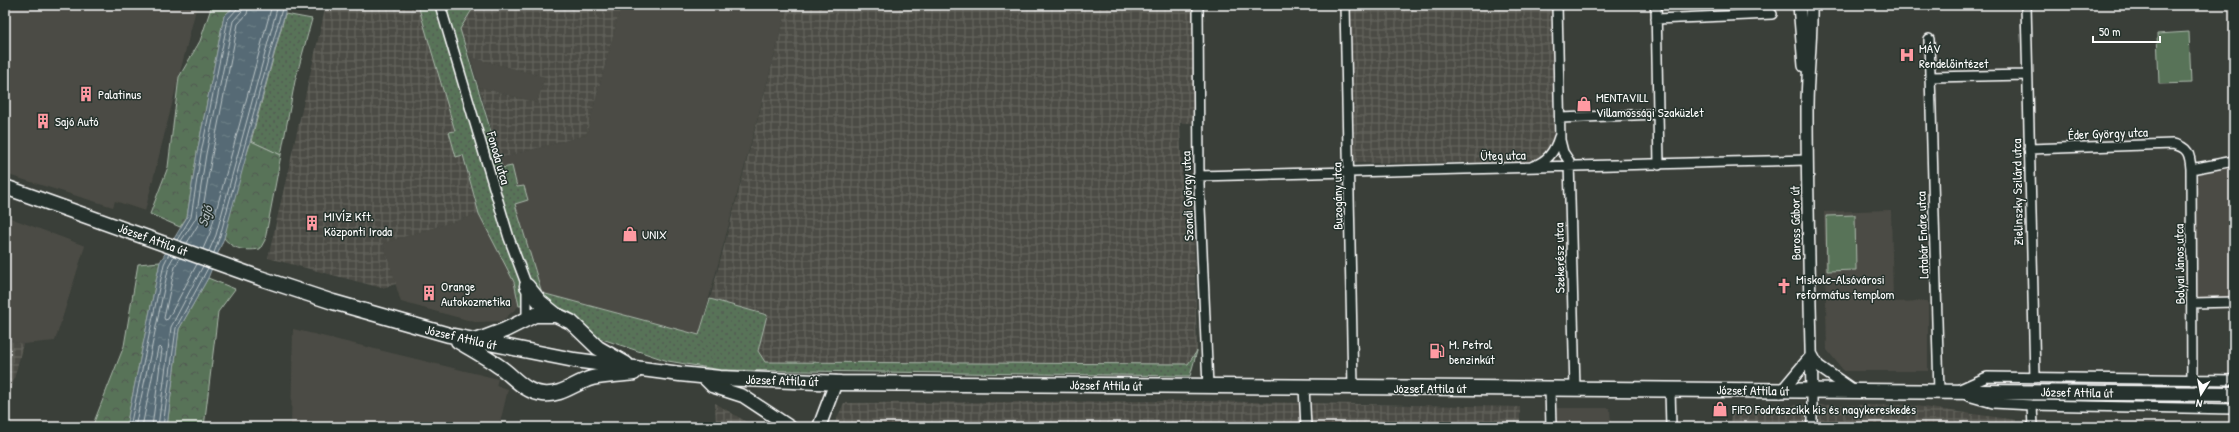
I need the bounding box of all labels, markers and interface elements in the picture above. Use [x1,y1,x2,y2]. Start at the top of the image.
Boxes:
scale bar [2093,18,2160,44]
text: 50 m [2099,23,2120,40]
place label: MÁV Rendelőintézet [1919,39,1989,72]
hospital icon: MÁV Rendelőintézet [1898,46,1916,64]
building icon: Palatinus [77,85,95,103]
place label: Palatinus [98,85,141,103]
place label: MENTAVILL Villamossági Szaküzlet [1596,88,1704,121]
shop icon: MENTAVILL Villamossági Szaküzlet [1575,95,1593,113]
building icon: Sajó Autó [34,112,52,130]
place label: Sajó Autó [55,112,99,130]
street label: Éder György utca [2068,123,2148,143]
street label: Fonoda utca [483,129,515,187]
street label: Zielinszky Szilárd utca [2007,138,2027,246]
street label: Üteg utca [1480,146,1526,164]
street label: Szondi György utca [1176,151,1198,241]
street label: Buzogány utca [1327,162,1347,230]
street label: Baross Gábor út [1785,185,1805,260]
street label: Latabár Endre utca [1911,191,1933,279]
water label: Sajó [192,202,217,229]
place label: MIVÍZ Kft. Központi Iroda [324,207,392,240]
building icon: MIVÍZ Kft. Központi Iroda [303,214,321,232]
street label: József Attila út [116,218,191,260]
street label: Szekerész utca [1549,222,1569,294]
street label: Bolyai János utca [2169,224,2189,304]
shop icon: UNIX [621,225,639,243]
place label: UNIX [642,225,667,243]
place label: Miskolc-Alsóvárosi református templom [1796,270,1894,303]
place label: Orange Autokozmetika [441,277,510,310]
church icon: Miskolc-Alsóvárosi református templom [1775,277,1793,295]
building icon: Orange Autokozmetika [420,284,438,302]
street label: József Attila út [423,320,499,354]
place label: M. Petrol benzinkút [1449,335,1495,368]
fuel station icon: M. Petrol benzinkút [1428,342,1446,360]
street label: József Attila út [745,370,819,390]
north arrow [2181,374,2221,414]
street label: József Attila út [1069,375,1143,395]
street label: József Attila út [1394,379,1467,397]
street label: József Attila út [1716,380,1790,400]
street label: József Attila út [2040,382,2114,402]
text: N [2195,396,2203,411]
shop icon: FIFO Fodrászcikk kis és nagykereskedés [1711,400,1729,418]
place label: FIFO Fodrászcikk kis és nagykereskedés [1731,400,1916,418]

